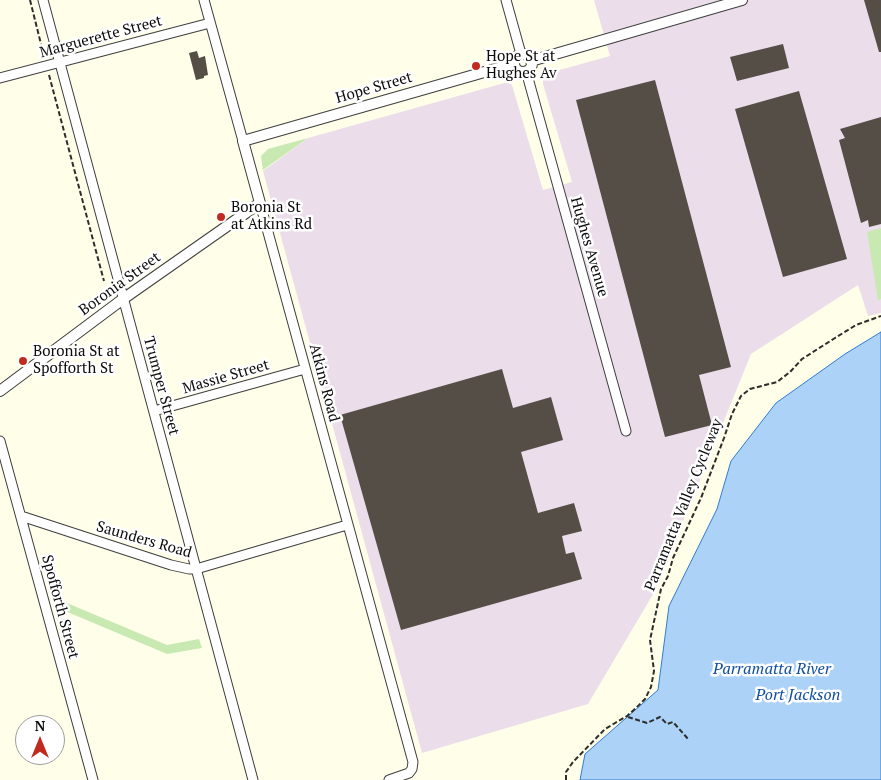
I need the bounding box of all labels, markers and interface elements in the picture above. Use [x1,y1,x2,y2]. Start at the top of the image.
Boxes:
street label: Marguerette Street [38,12,164,62]
place label: Hope St at Hughes Av [486,48,557,83]
marker: Hope St at Hughes Av [470,60,482,72]
street label: Hope Street [334,68,414,108]
street label: Hughes Avenue [566,195,612,299]
place label: Boronia St at Atkins Rd [231,199,312,234]
marker: Boronia St at Atkins Rd [215,211,227,223]
street label: Boronia Street [76,248,164,320]
street label: Trumper Street [139,335,183,437]
street label: Atkins Road [305,342,343,424]
place label: Boronia St at Spofforth St [33,343,120,378]
marker: Boronia St at Spofforth St [17,355,29,367]
street label: Massie Street [181,356,271,398]
street label: Parramatta Valley Cycleway [641,416,727,594]
street label: Saunders Road [94,518,194,562]
street label: Spofforth Street [37,553,83,661]
water label: Parramatta River [713,659,831,679]
water label: Port Jackson [756,685,840,705]
north arrow [15,715,65,765]
text: N [35,716,45,735]

